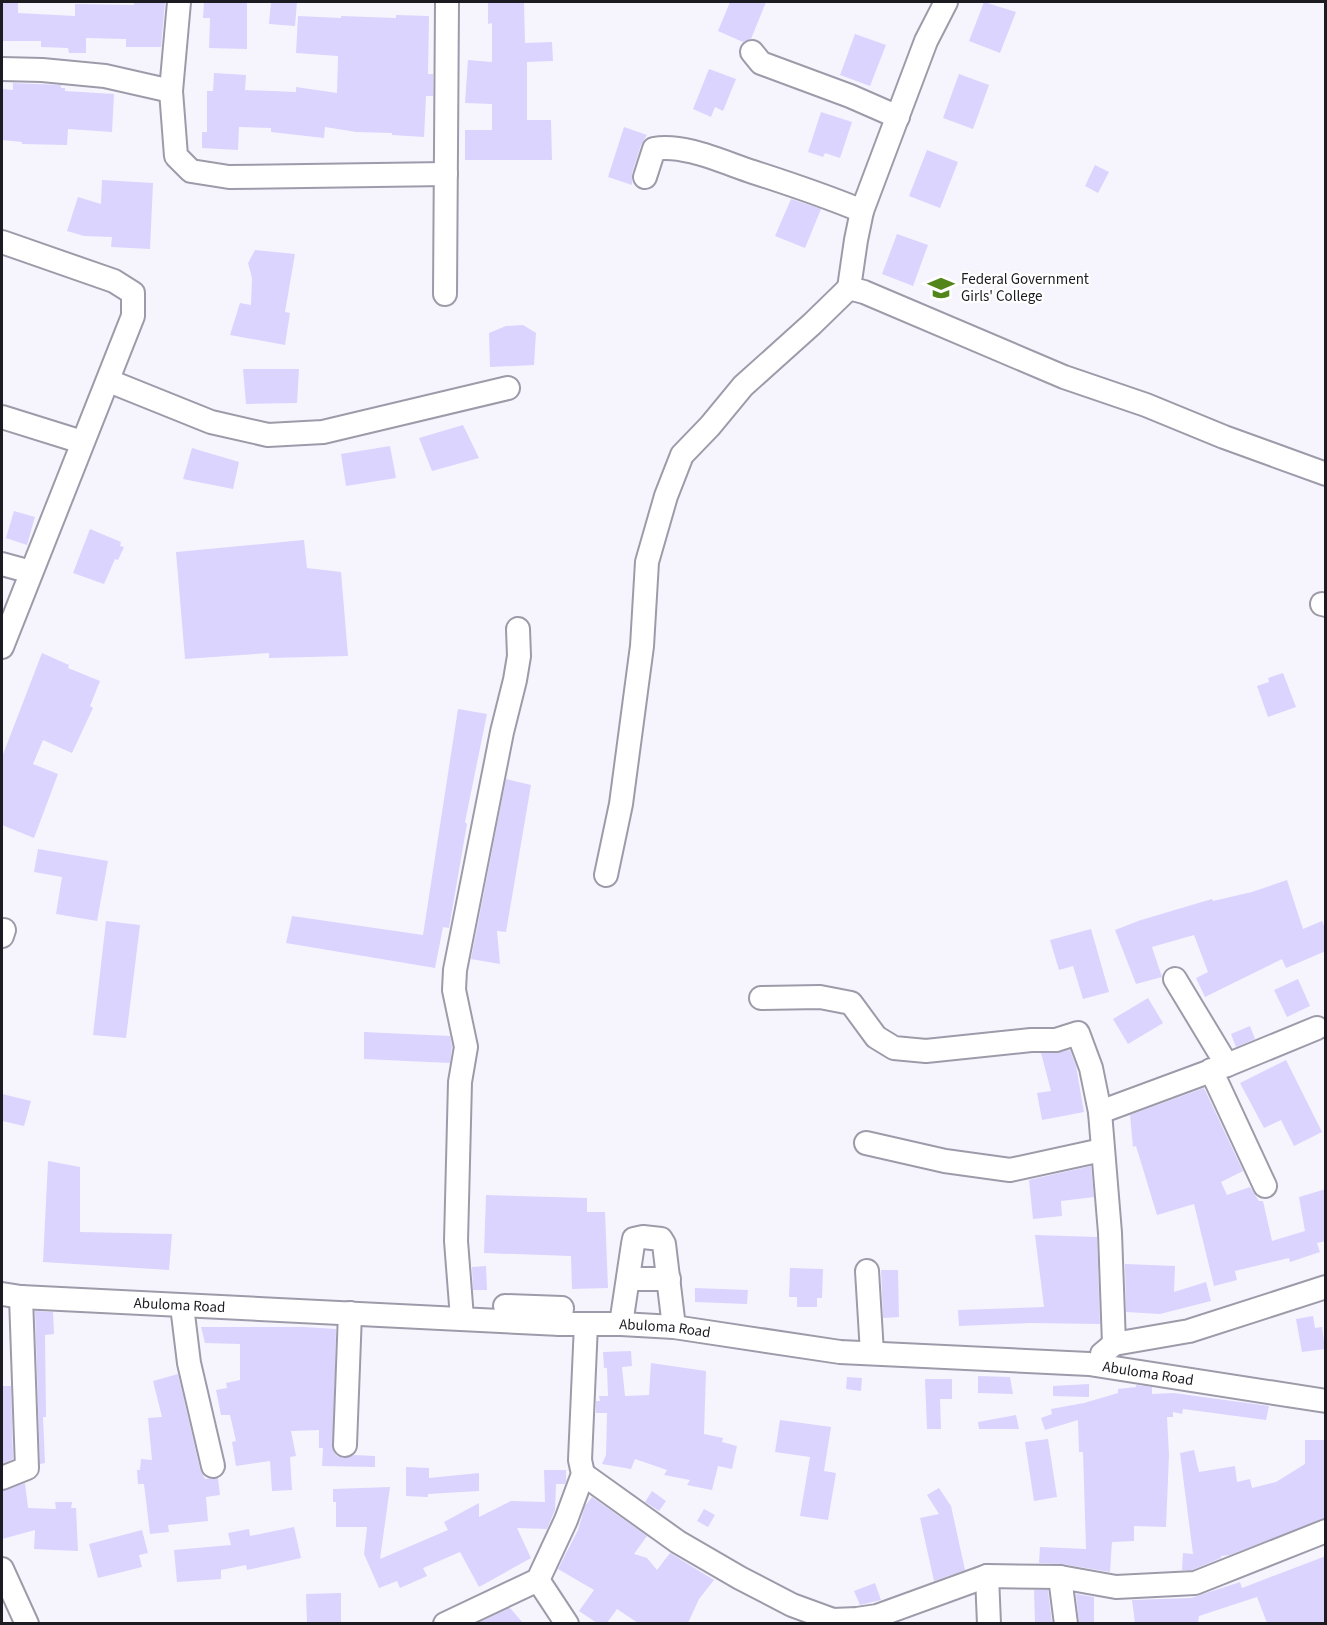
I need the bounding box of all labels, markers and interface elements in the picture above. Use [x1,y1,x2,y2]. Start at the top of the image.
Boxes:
place label: Federal Government Girls' College [961,269,1089,307]
school or university icon: Federal Government Girls' College [926,273,956,303]
street label: Abuloma Road [133,1293,226,1318]
street label: Abuloma Road [619,1314,712,1343]
street label: Abuloma Road [1101,1356,1195,1391]

